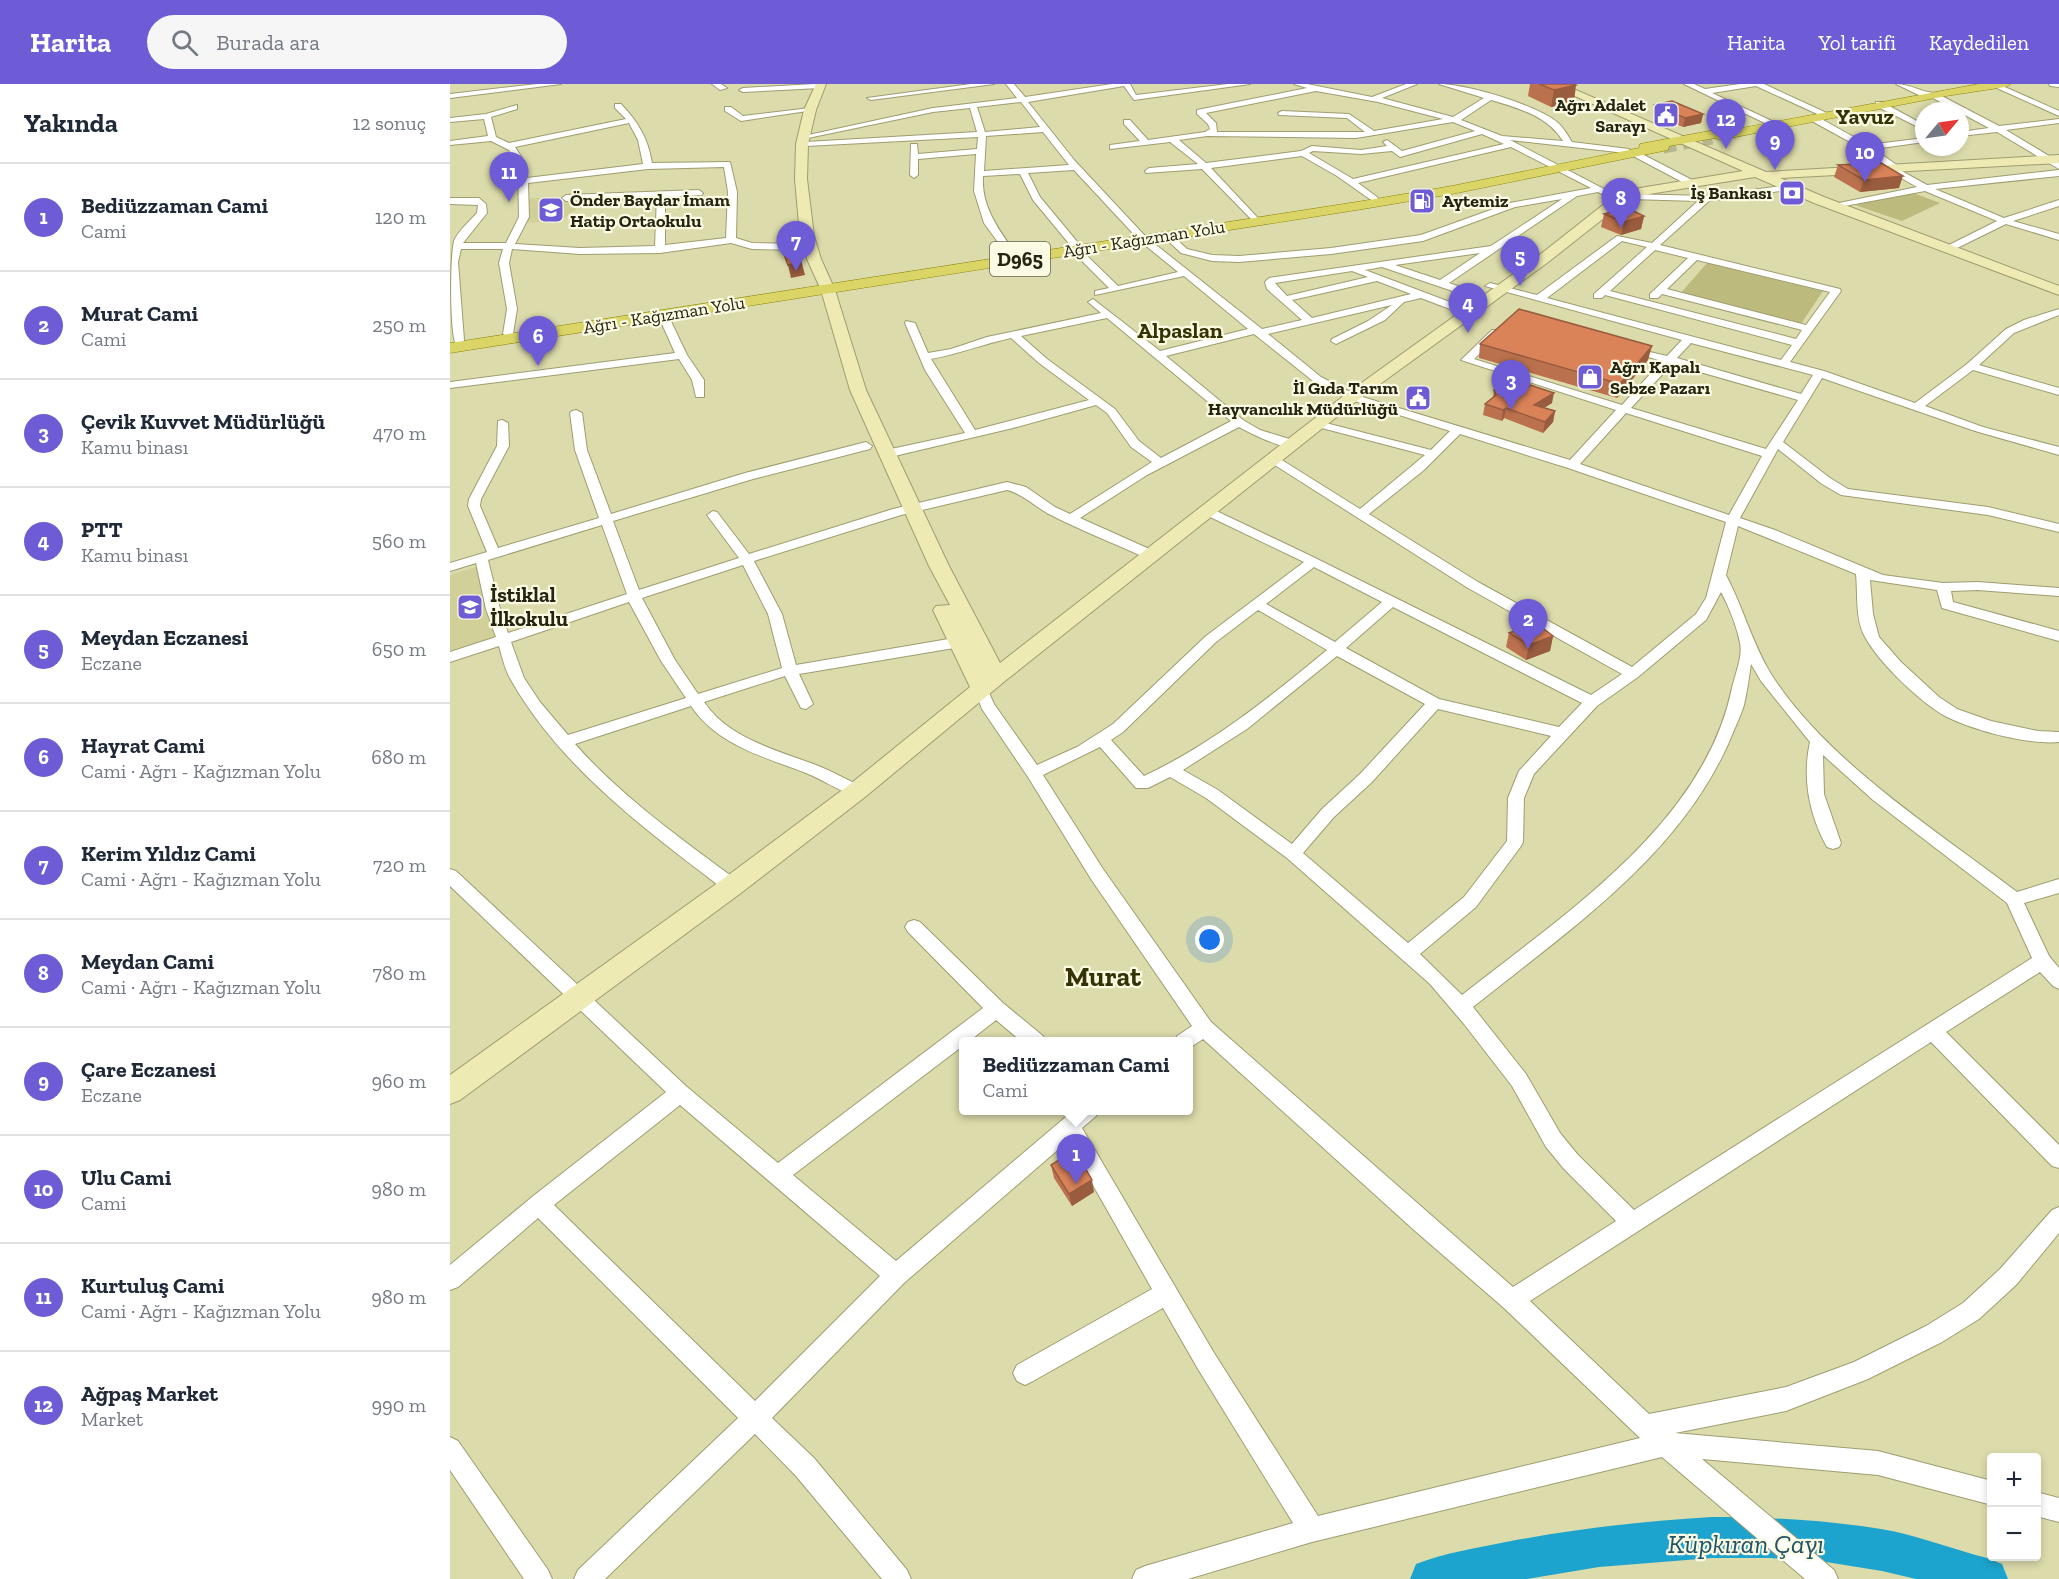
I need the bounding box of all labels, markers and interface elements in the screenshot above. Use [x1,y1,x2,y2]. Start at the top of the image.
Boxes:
search box [147,15,567,69]
text: Harita [30,26,111,59]
icon: search [168,26,201,59]
text: Burada ara [216,29,320,56]
text: Harita [1727,30,1785,55]
text: Yol tarifi [1818,30,1896,55]
text: Kaydedilen [1929,30,2029,55]
place label: Ağrı Adalet Sarayı [1555,94,1647,137]
public building icon: Ağrı Adalet Sarayı [1651,100,1681,130]
pin: 12 [1706,100,1746,149]
north arrow [1915,102,1969,156]
district label: Yavuz [1836,103,1895,130]
text: Yakında [24,107,118,139]
text: 12 sonuç [353,111,426,135]
pin: 9 [1756,120,1794,170]
pin: 10 [1846,132,1884,182]
pin: 11 [490,152,528,202]
pin: 8 [1602,178,1640,228]
bank icon: İş Bankası [1777,178,1807,208]
place label: İş Bankası [1690,182,1773,204]
fuel station icon: Aytemiz [1407,186,1437,216]
place label: Önder Baydar İmam Hatip Ortaokulu [570,189,730,232]
place label: Aytemiz [1442,190,1509,212]
text: Bediüzzaman Cami [81,192,268,219]
school or university icon: Önder Baydar İmam Hatip Ortaokulu [536,195,566,225]
text: 1 [39,205,48,229]
text: 120 m [375,205,426,229]
street label: Ağrı - Kağızman Yolu [1061,215,1227,263]
text: Cami [81,219,126,243]
pin: 7 [776,222,816,271]
pin: 5 [1500,236,1540,286]
road number: D965 [990,242,1050,276]
pin: 4 [1448,284,1488,333]
street label: Ağrı - Kağızman Yolu [581,291,747,339]
text: Murat Cami [81,300,198,327]
text: 2 [38,313,49,337]
text: 250 m [372,313,426,337]
pin: 6 [518,316,557,366]
district label: Alpaslan [1137,317,1223,344]
text: Cami [81,327,126,351]
place label: Ağrı Kapalı Sebze Pazarı [1610,356,1711,399]
pin: 3 [1492,360,1530,410]
shop icon: Ağrı Kapalı Sebze Pazarı [1575,362,1605,392]
place label: İl Gıda Tarım Hayvancılık Müdürlüğü [1208,377,1398,420]
public building icon: İl Gıda Tarım Hayvancılık Müdürlüğü [1403,383,1433,413]
text: Çevik Kuvvet Müdürlüğü [81,408,325,435]
text: 3 [38,421,49,445]
text: 470 m [373,421,426,445]
text: Kamu binası [81,435,188,459]
text: PTT [81,516,123,543]
text: 4 [38,529,49,553]
text: 560 m [372,529,426,553]
text: Kamu binası [81,543,188,567]
place label: İstiklal İlkokulu [490,582,568,631]
school or university icon: İstiklal İlkokulu [455,592,485,622]
pin: 2 [1508,600,1548,649]
text: Meydan Eczanesi [81,624,248,651]
text: 5 [38,637,49,661]
text: 650 m [372,637,426,661]
text: Eczane [81,651,142,675]
text: Hayrat Cami [81,732,205,759]
text: 6 [38,745,49,769]
text: 680 m [371,745,426,769]
text: Cami · Ağrı - Kağızman Yolu [81,759,321,783]
text: Kerim Yıldız Cami [81,840,256,867]
text: 7 [39,853,48,877]
text: 720 m [373,853,426,877]
text: Cami · Ağrı - Kağızman Yolu [81,867,321,891]
your location [1195,925,1224,954]
text: Meydan Cami [81,948,214,975]
text: 8 [38,961,49,985]
text: 780 m [373,961,426,985]
district label: Murat [1065,961,1141,993]
text: Cami · Ağrı - Kağızman Yolu [81,975,321,999]
popup [959,1037,1193,1115]
text: Bediüzzaman Cami [982,1051,1170,1078]
text: Çare Eczanesi [81,1056,216,1083]
text: 9 [38,1069,49,1093]
text: 960 m [371,1069,426,1093]
text: Cami [982,1078,1028,1102]
text: Eczane [81,1083,142,1107]
pin: 1 [1056,1134,1096,1184]
text: Ulu Cami [81,1164,171,1191]
text: 10 [34,1177,53,1201]
text: 980 m [371,1177,426,1201]
text: Cami [81,1191,126,1215]
text: Kurtuluş Cami [81,1272,224,1299]
text: 11 [35,1285,52,1309]
text: 980 m [371,1285,426,1309]
text: Cami · Ağrı - Kağızman Yolu [81,1299,321,1323]
text: Ağpaş Market [81,1380,218,1407]
text: 12 [34,1393,53,1417]
text: 990 m [371,1393,426,1417]
text: Market [81,1407,143,1431]
map controls [1987,1453,2041,1561]
button: + [1987,1453,2041,1507]
button: − [1987,1507,2041,1561]
water label: Küpkıran Çayı [1668,1528,1824,1560]

